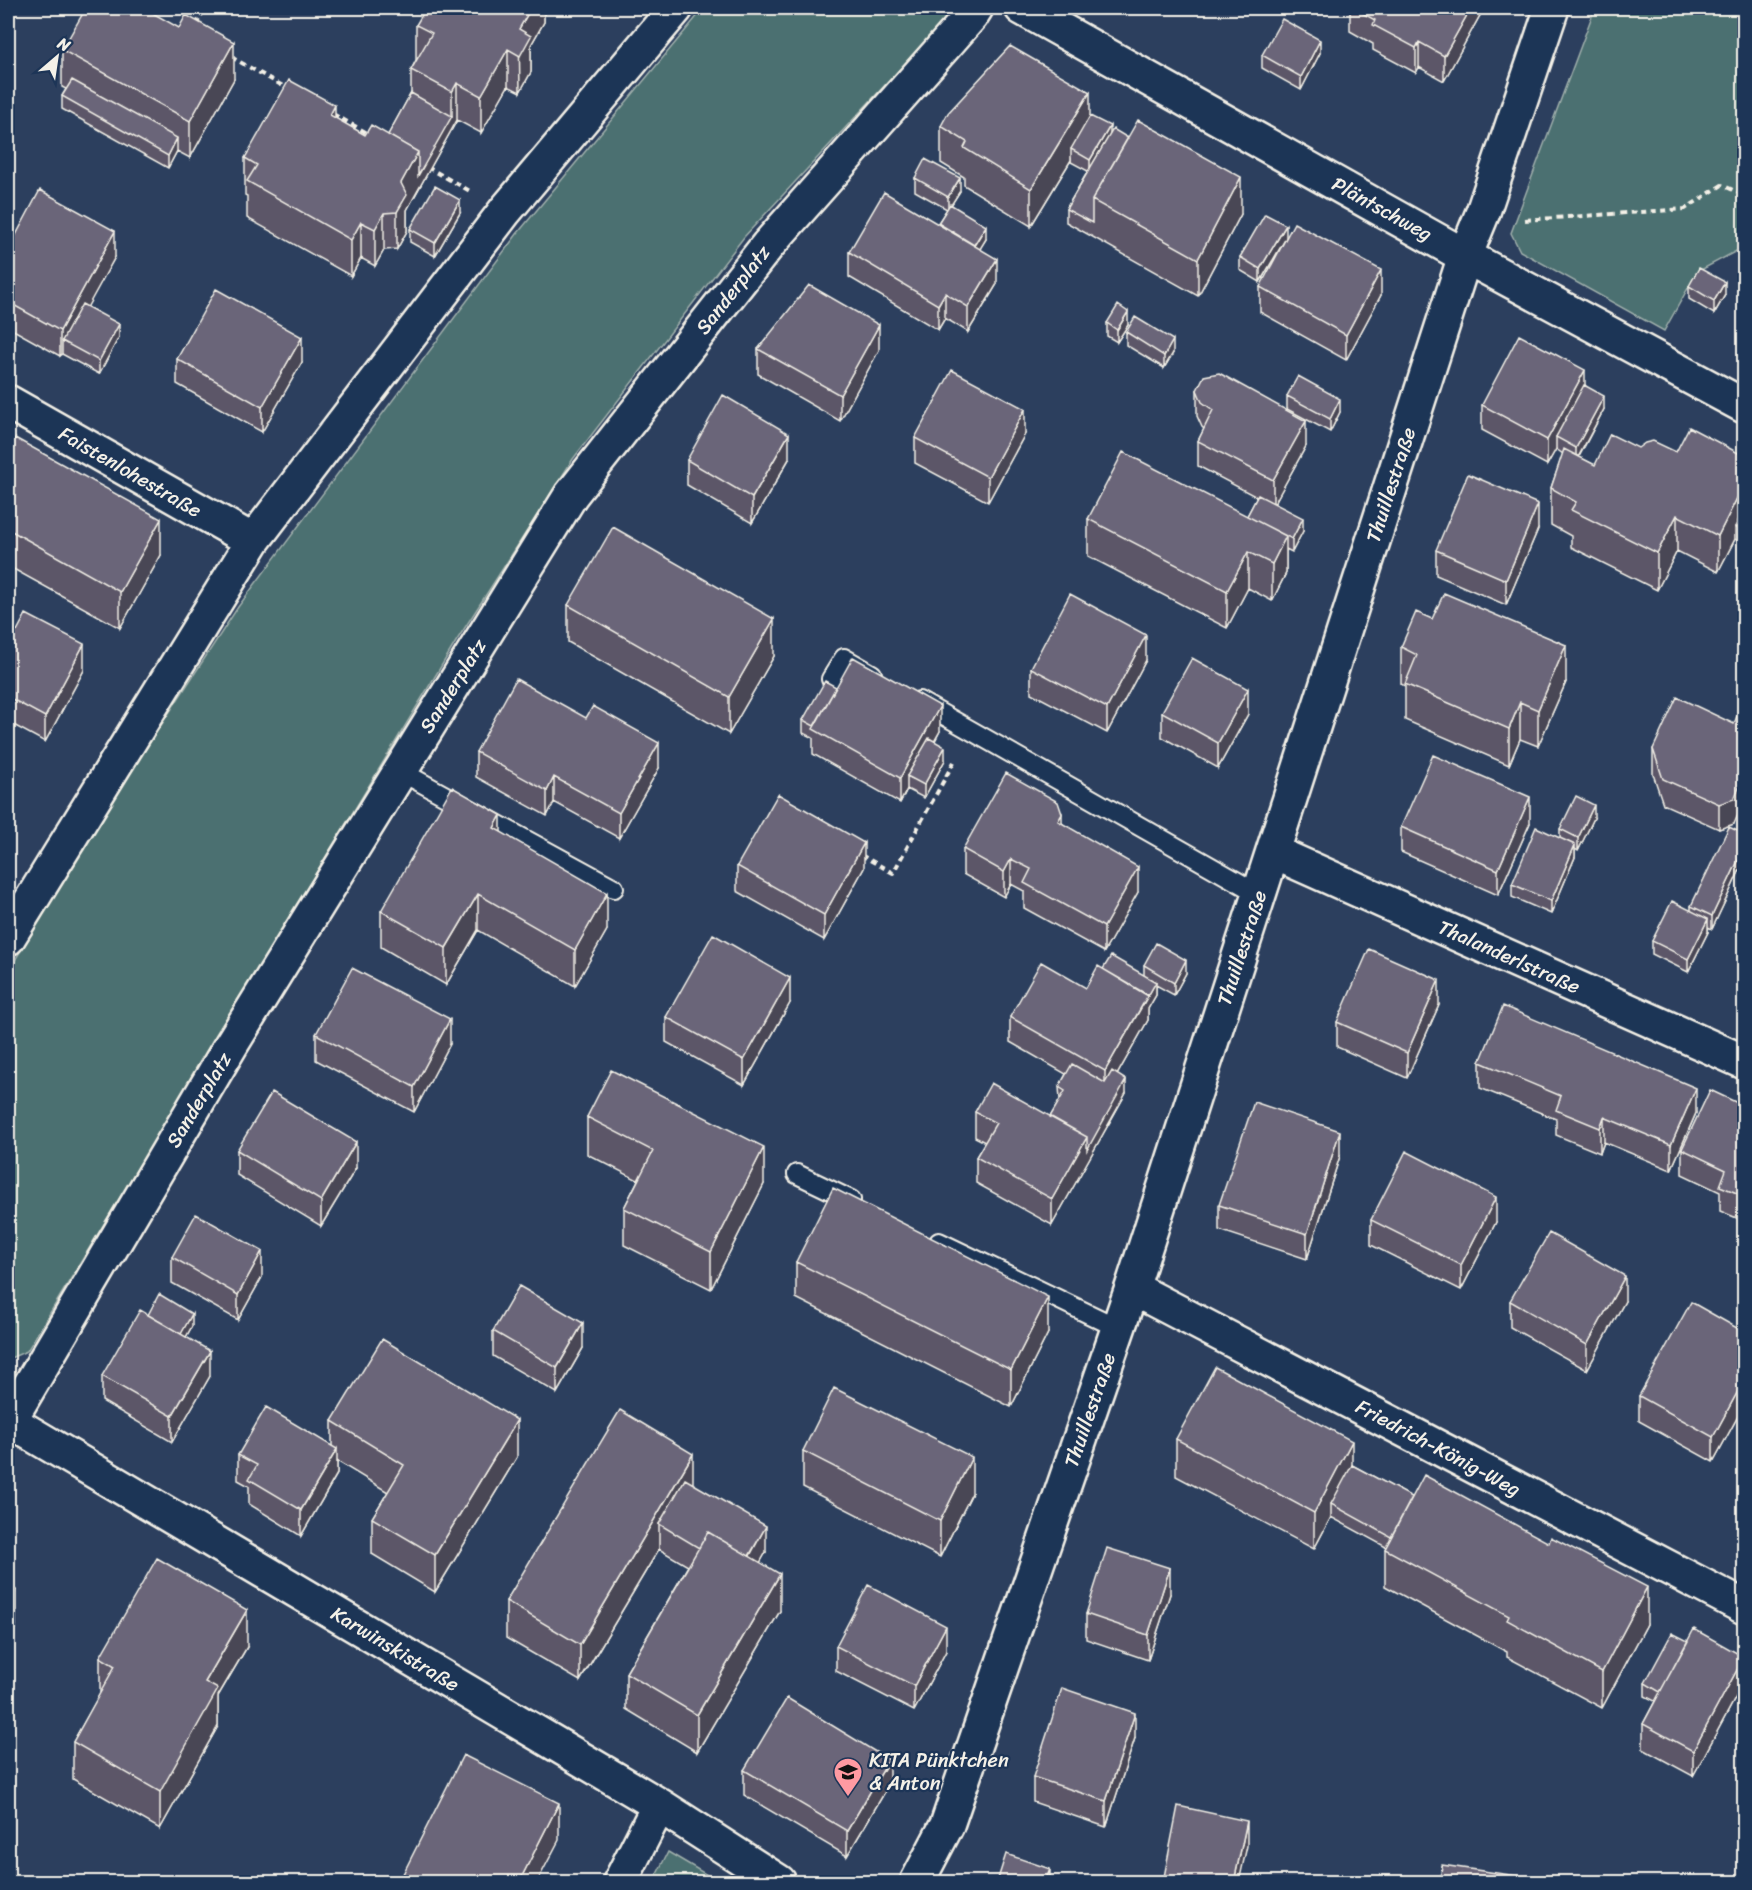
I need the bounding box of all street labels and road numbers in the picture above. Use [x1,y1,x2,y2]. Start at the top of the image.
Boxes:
street label: Pläntschweg [1325,167,1439,251]
street label: Sanderplatz [686,237,780,343]
street label: Faistenlohestraße [52,417,208,527]
street label: Thuillestraße [1356,423,1426,547]
street label: Sanderplatz [410,631,496,740]
street label: Thuillestraße [1207,886,1277,1010]
street label: Thalanderlstraße [1432,910,1586,1004]
street label: Sanderplatz [157,1045,242,1155]
street label: Thuillestraße [1054,1348,1126,1472]
street label: Friedrich-König-Weg [1349,1390,1527,1506]
street label: Karwinskistraße [324,1597,466,1701]

